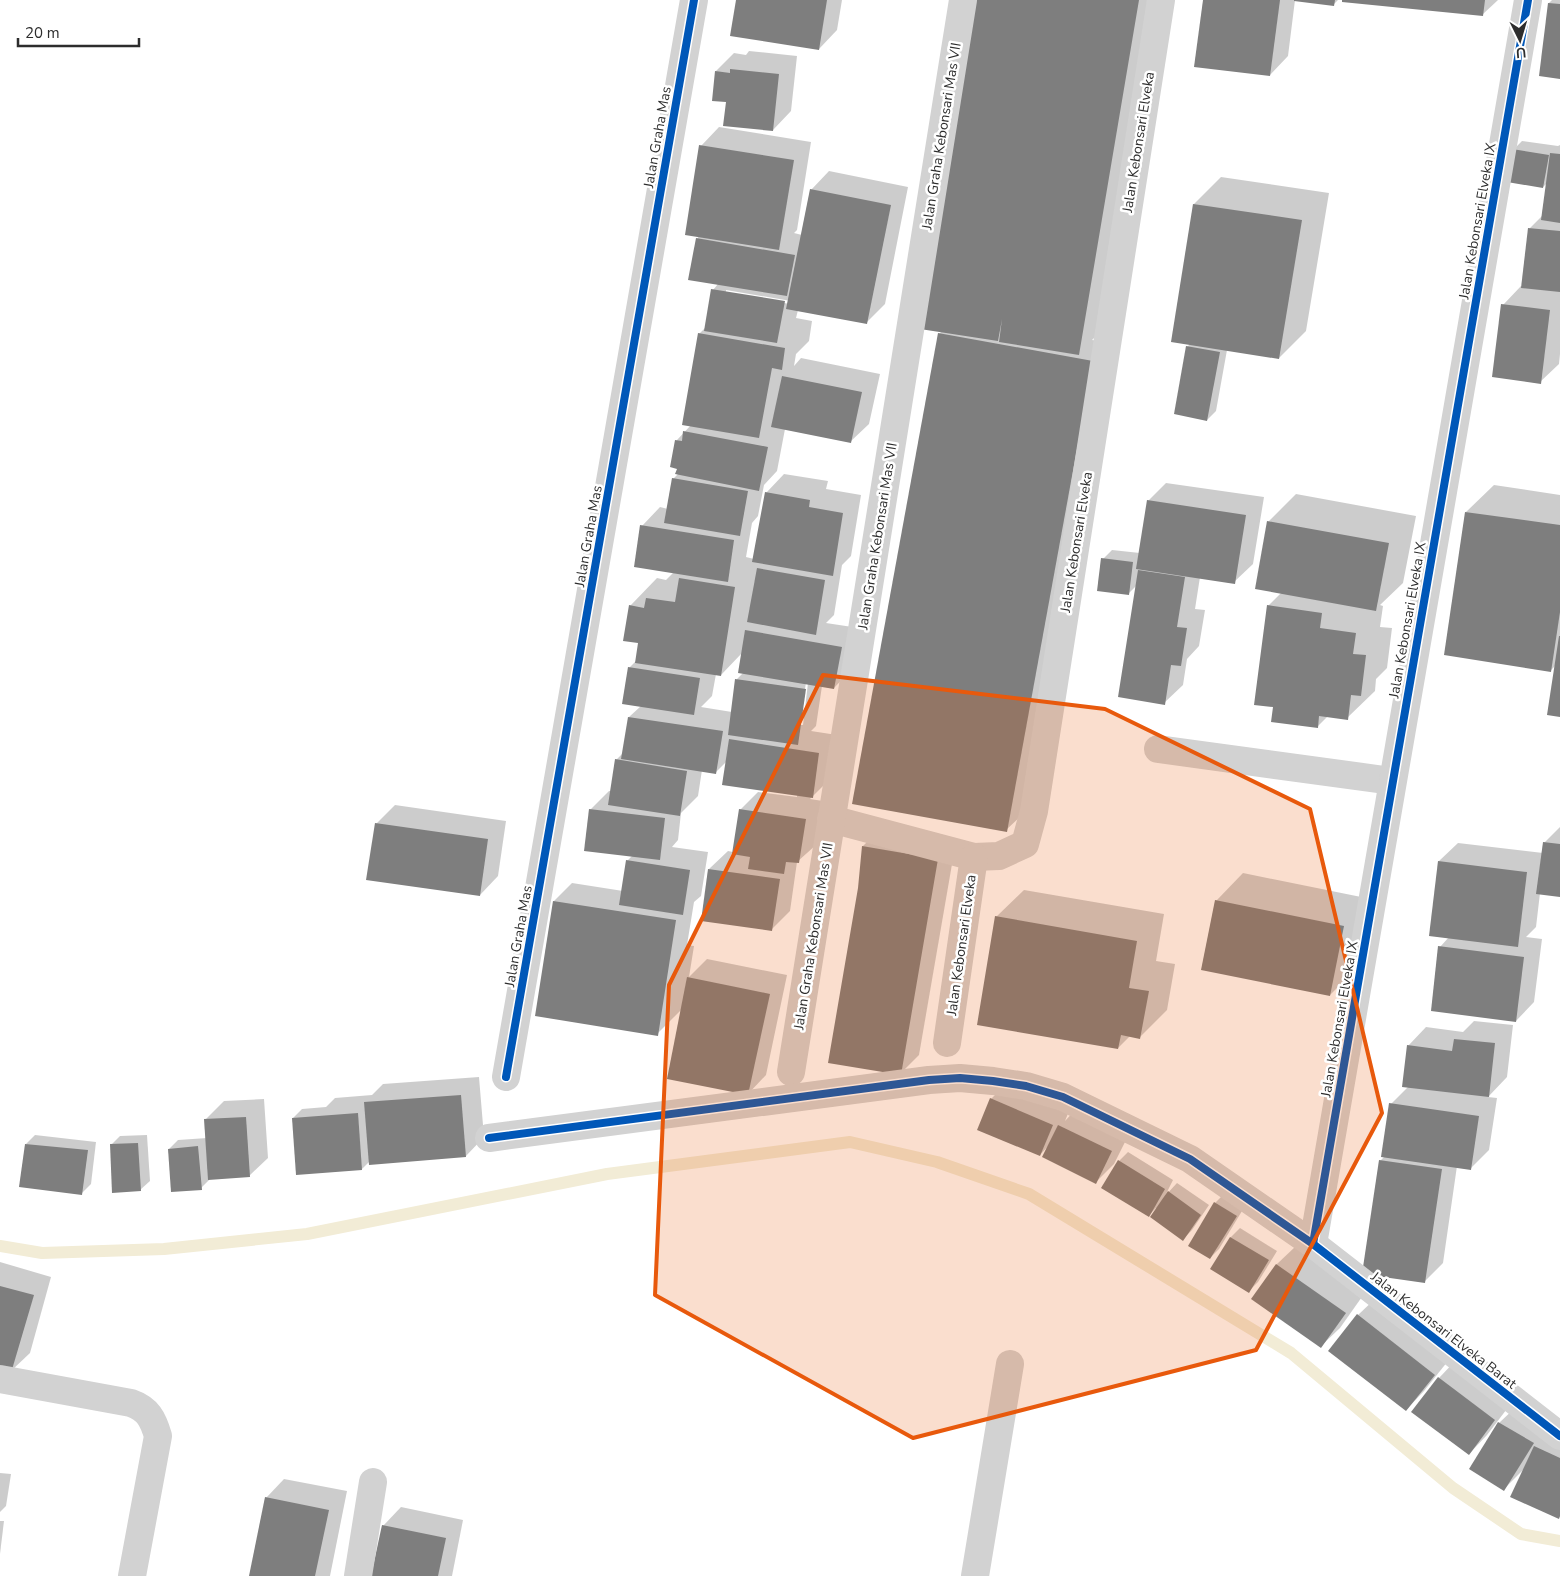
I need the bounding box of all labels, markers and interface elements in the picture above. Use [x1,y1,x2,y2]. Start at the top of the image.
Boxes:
scale bar [18,15,139,47]
north arrow [1495,15,1545,65]
text: 20 m [25,23,60,43]
street label: Jalan Graha Kebonsari Mas VII [917,41,966,232]
text: U [1515,43,1527,62]
street label: Jalan Kebonsari Elveka [1118,70,1159,215]
street label: Jalan Graha Mas [639,85,676,190]
street label: Jalan Kebonsari Elveka IX [1454,141,1501,302]
street label: Jalan Graha Kebonsari Mas VII [853,441,902,632]
street label: Jalan Kebonsari Elveka [1056,470,1097,615]
street label: Jalan Graha Mas [570,484,607,589]
street label: Jalan Kebonsari Elveka IX [1384,540,1431,701]
street label: Jalan Graha Kebonsari Mas VII [789,841,838,1032]
street label: Jalan Kebonsari Elveka [942,873,981,1018]
street label: Jalan Graha Mas [500,884,537,989]
street label: Jalan Kebonsari Elveka IX [1316,939,1363,1100]
street label: Jalan Kebonsari Elveka Barat [1366,1267,1520,1393]

